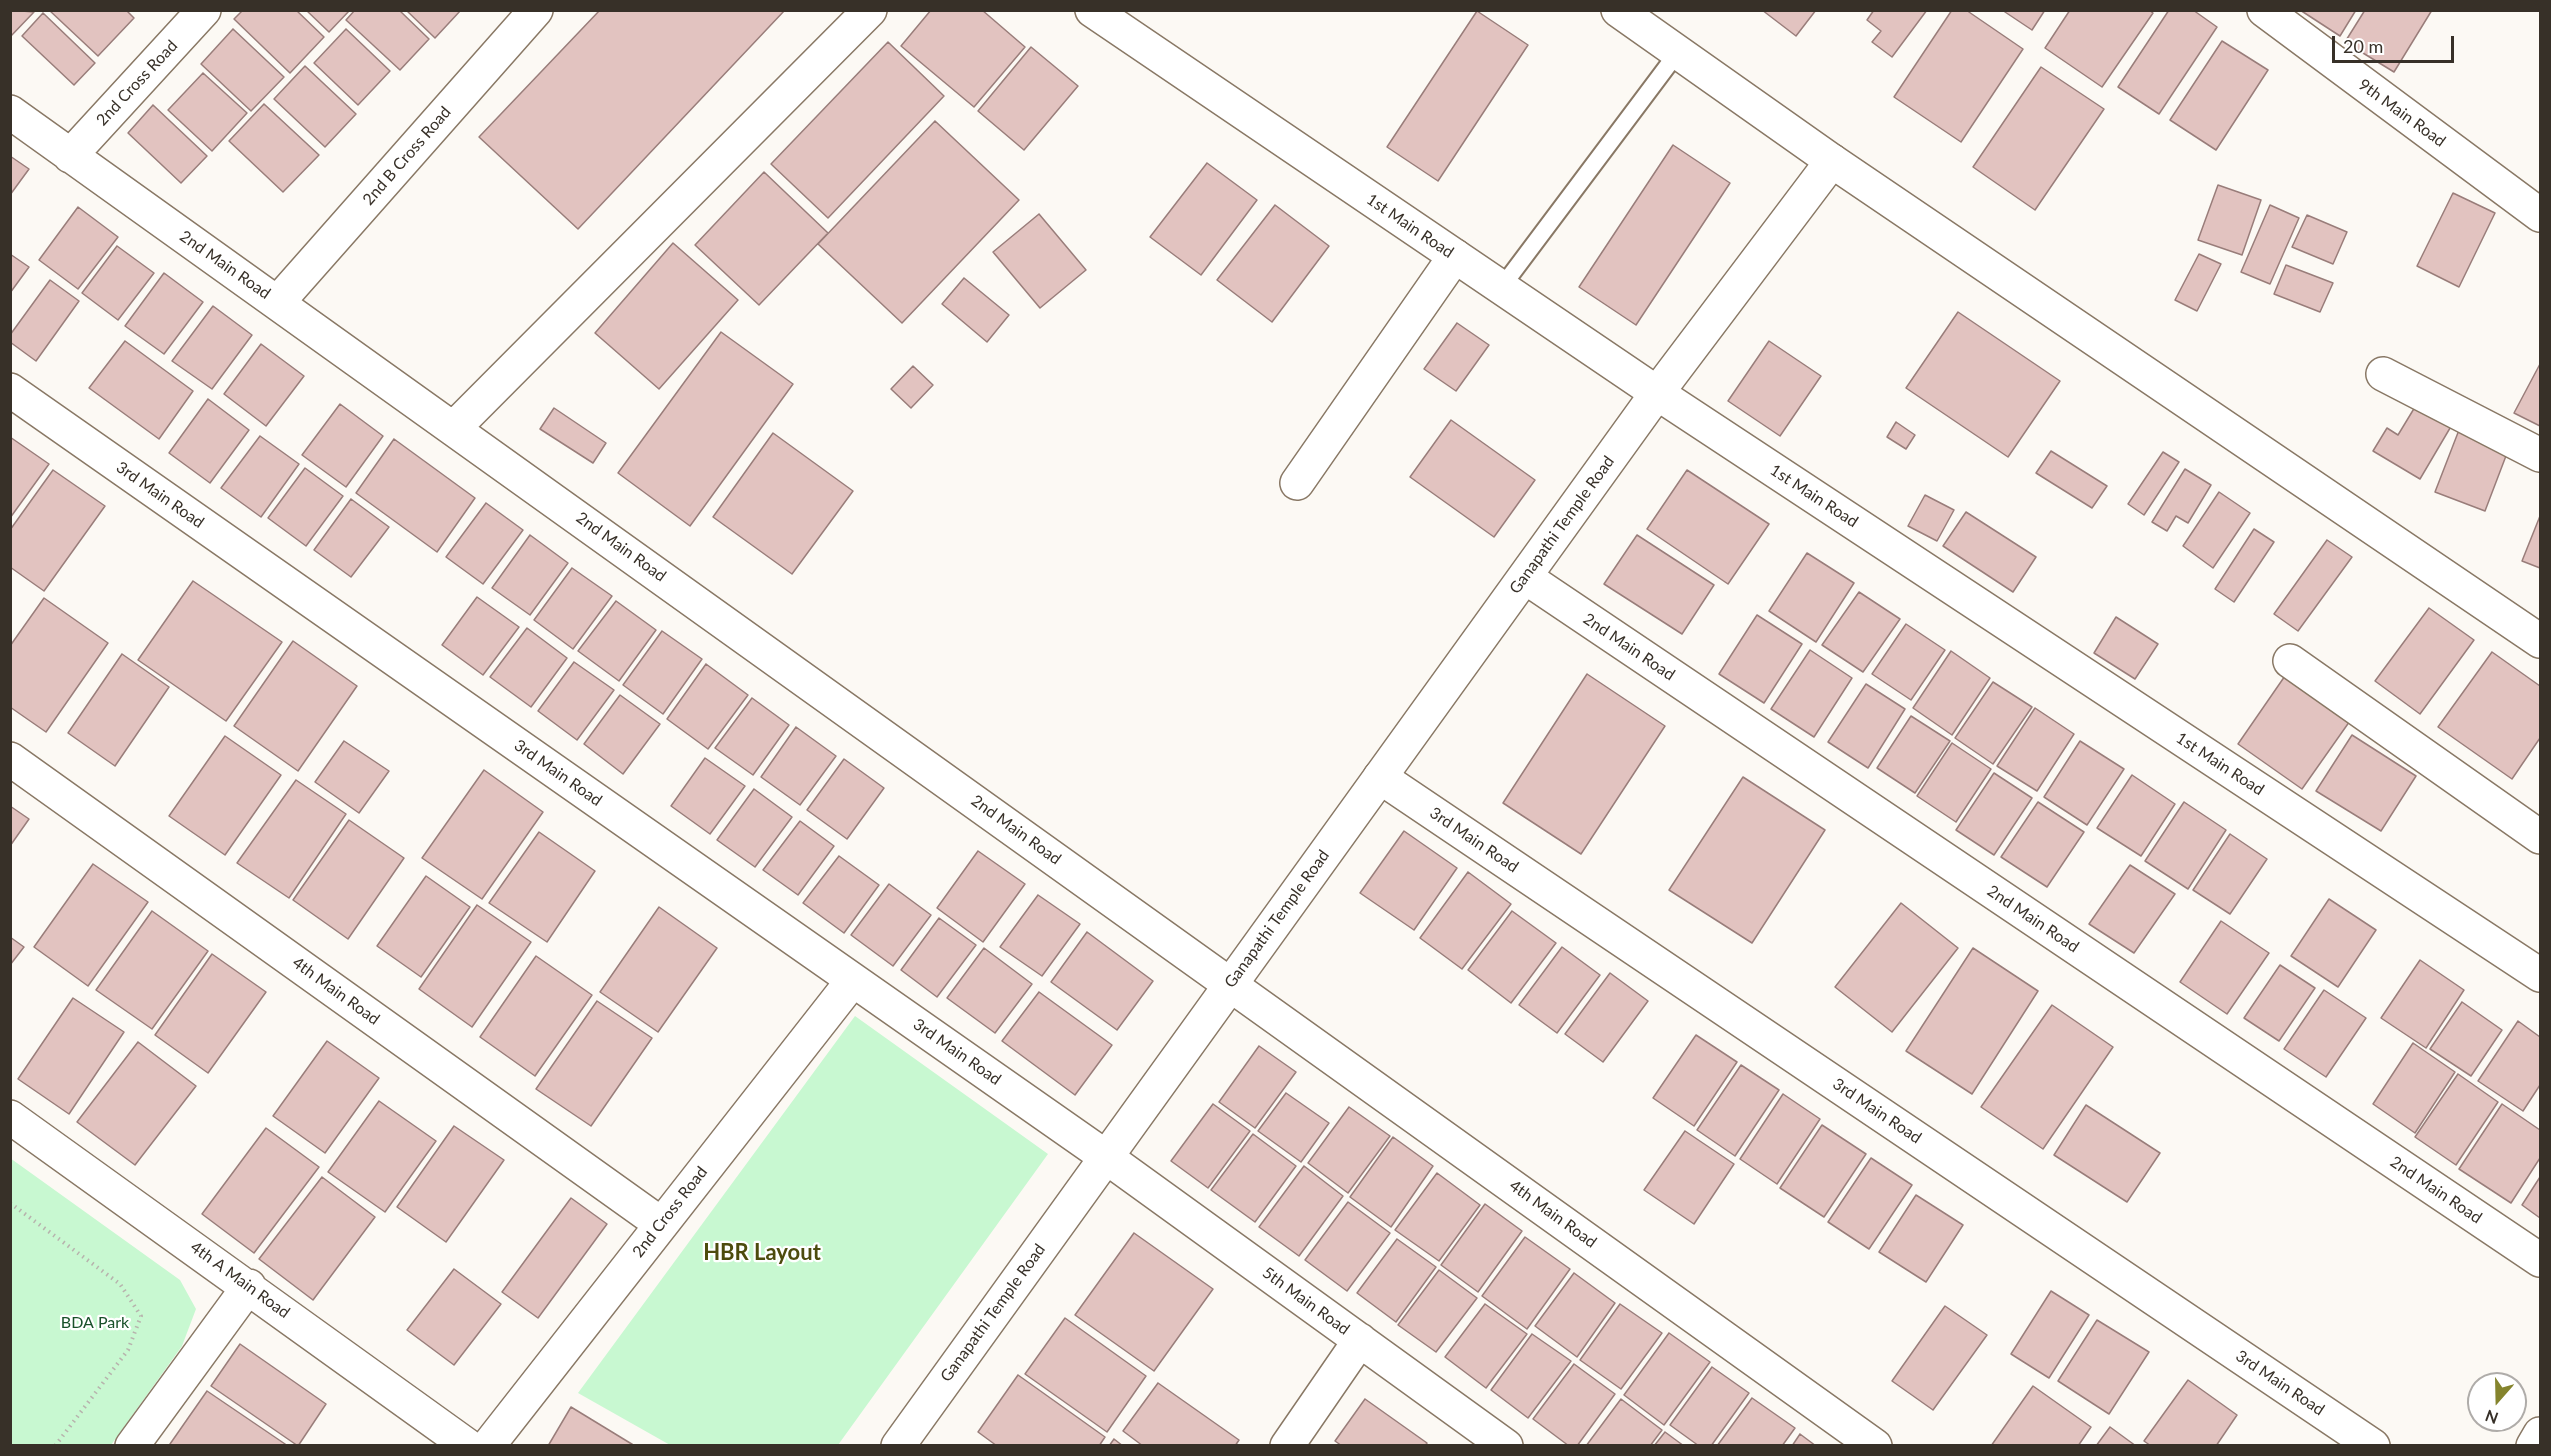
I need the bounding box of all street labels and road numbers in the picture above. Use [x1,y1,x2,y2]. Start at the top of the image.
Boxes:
street label: 2nd Cross Road [92,36,182,130]
street label: 9th Main Road [2355,75,2449,151]
street label: 2nd B Cross Road [359,103,455,209]
street label: 1st Main Road [1363,190,1457,262]
street label: 2nd Main Road [176,227,274,303]
street label: Ganapathi Temple Road [1506,452,1618,598]
street label: 3rd Main Road [112,458,208,532]
street label: 1st Main Road [1766,460,1862,532]
street label: 2nd Main Road [572,508,670,586]
street label: 2nd Main Road [1580,609,1678,685]
street label: 1st Main Road [2172,728,2268,800]
street label: 3rd Main Road [510,736,606,810]
street label: 2nd Main Road [967,791,1065,869]
street label: 3rd Main Road [1426,803,1522,877]
street label: Ganapathi Temple Road [1221,846,1333,992]
street label: 2nd Main Road [1984,881,2082,957]
street label: 4th Main Road [289,953,383,1029]
street label: 3rd Main Road [909,1015,1005,1089]
street label: 3rd Main Road [1829,1074,1925,1148]
street label: 2nd Main Road [2387,1152,2485,1228]
street label: 2nd Cross Road [629,1163,711,1261]
street label: 4th Main Road [1506,1176,1600,1252]
street label: 4th A Main Road [187,1238,293,1322]
street label: Ganapathi Temple Road [937,1240,1049,1386]
street label: 5th Main Road [1259,1263,1353,1339]
street label: 3rd Main Road [2232,1346,2328,1420]

